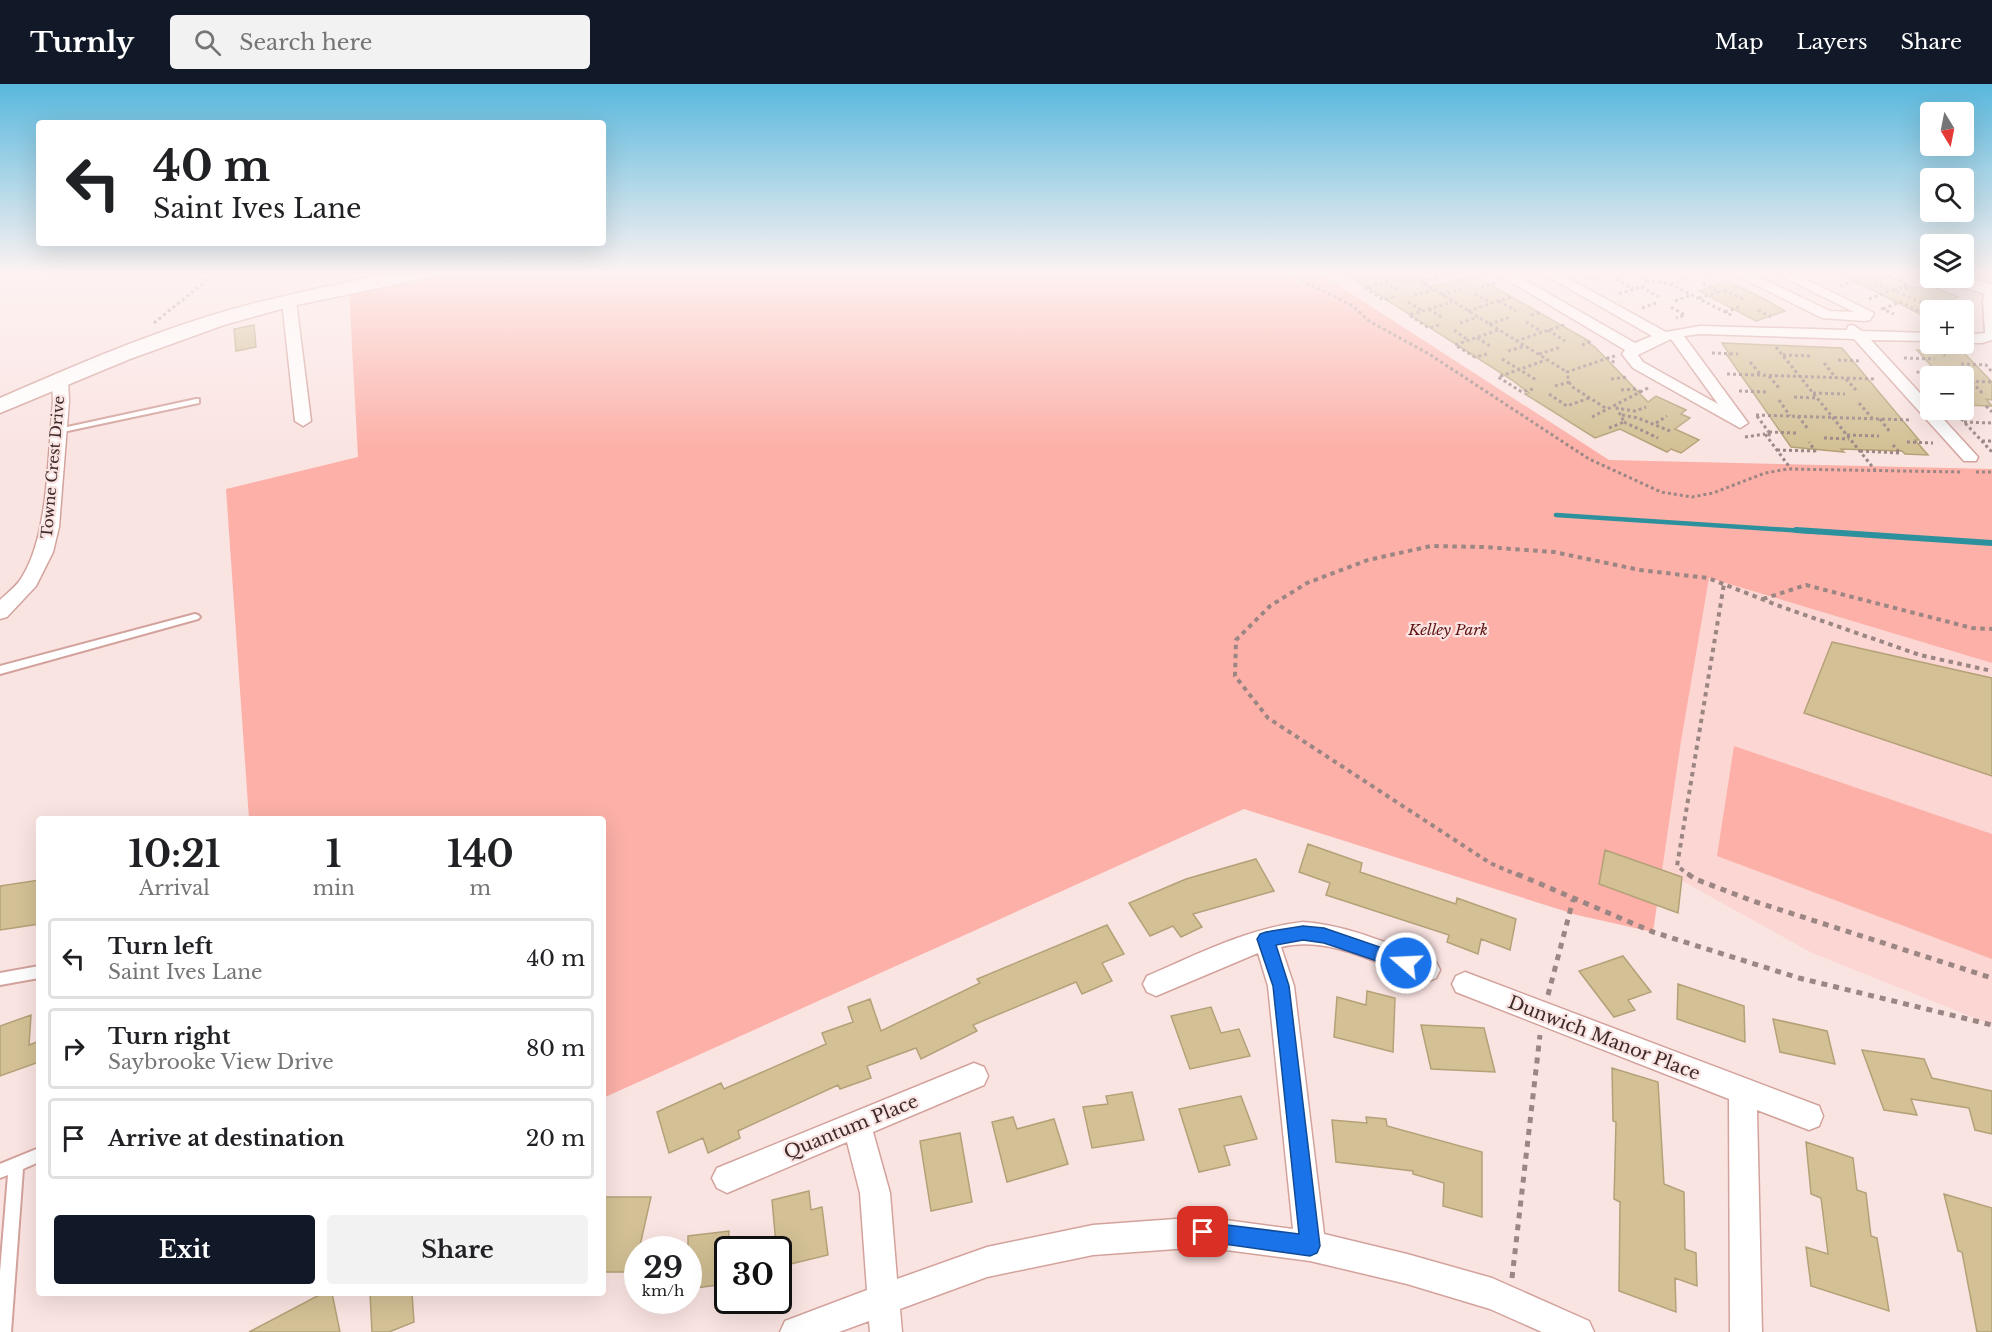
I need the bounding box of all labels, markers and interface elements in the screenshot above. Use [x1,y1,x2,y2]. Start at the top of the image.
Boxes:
search box [170,15,590,69]
text: Turnly [30,25,134,60]
icon: search [191,26,224,59]
text: Search here [239,29,372,56]
text: Map [1715,29,1764,55]
text: Layers [1797,29,1868,55]
text: Share [1901,29,1962,55]
north arrow [1920,102,1974,156]
map controls [1920,102,1974,420]
text: 40 m [153,140,270,192]
icon: left [54,144,132,222]
button: search [1920,168,1974,222]
text: Saint Ives Lane [153,192,362,225]
button: layers [1920,234,1974,288]
button: + [1920,300,1974,354]
button: − [1920,366,1974,420]
street label: Towne Crest Drive [37,395,68,539]
park label: Kelley Park [1407,620,1488,639]
text: 10:21 [128,832,220,877]
text: 1 [326,832,342,877]
text: 140 [447,832,514,877]
text: Arrival [139,876,210,900]
text: min [313,876,355,900]
text: m [470,876,491,900]
position arrow [1374,931,1438,995]
text: Turn left [108,933,213,960]
icon: left [57,942,90,975]
text: 40 m [527,945,585,972]
text: Saint Ives Lane [108,960,263,984]
street label: Dunwich Manor Place [1505,991,1703,1085]
text: Turn right [108,1023,230,1050]
icon: right [57,1032,90,1065]
text: 80 m [526,1035,585,1062]
text: Saybrooke View Drive [108,1050,334,1074]
street label: Quantum Place [781,1090,921,1164]
icon: arrive [57,1122,90,1155]
text: Arrive at destination [108,1125,345,1152]
text: 20 m [526,1125,585,1152]
pin [1177,1206,1228,1257]
button: Exit [54,1215,315,1284]
button: Share [327,1215,588,1284]
icon: arrive [1186,1215,1219,1248]
speed limit sign: 30 [714,1236,792,1314]
text: 29 [643,1249,683,1286]
text: km/h [642,1281,684,1300]

